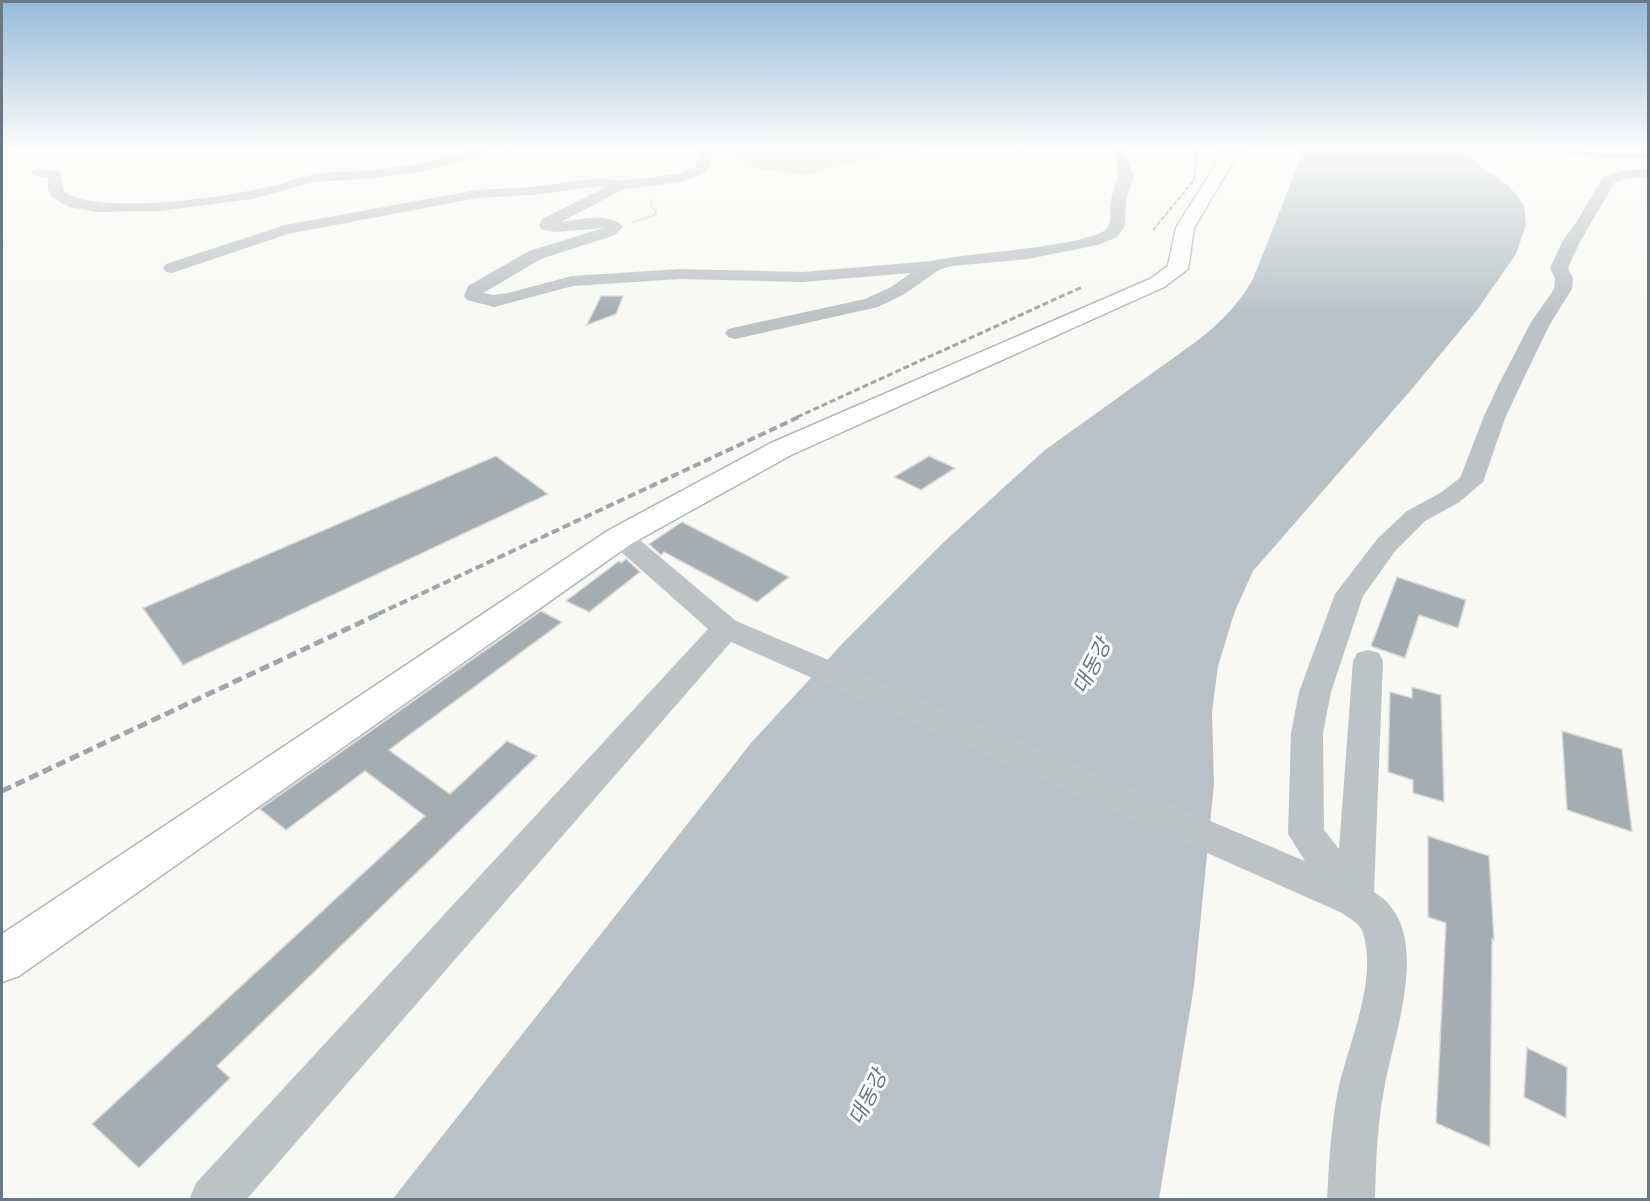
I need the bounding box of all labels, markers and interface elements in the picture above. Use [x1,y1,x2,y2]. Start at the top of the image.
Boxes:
water label: 대동강 [1065,631,1118,698]
water label: 대동강 [841,1062,894,1129]

